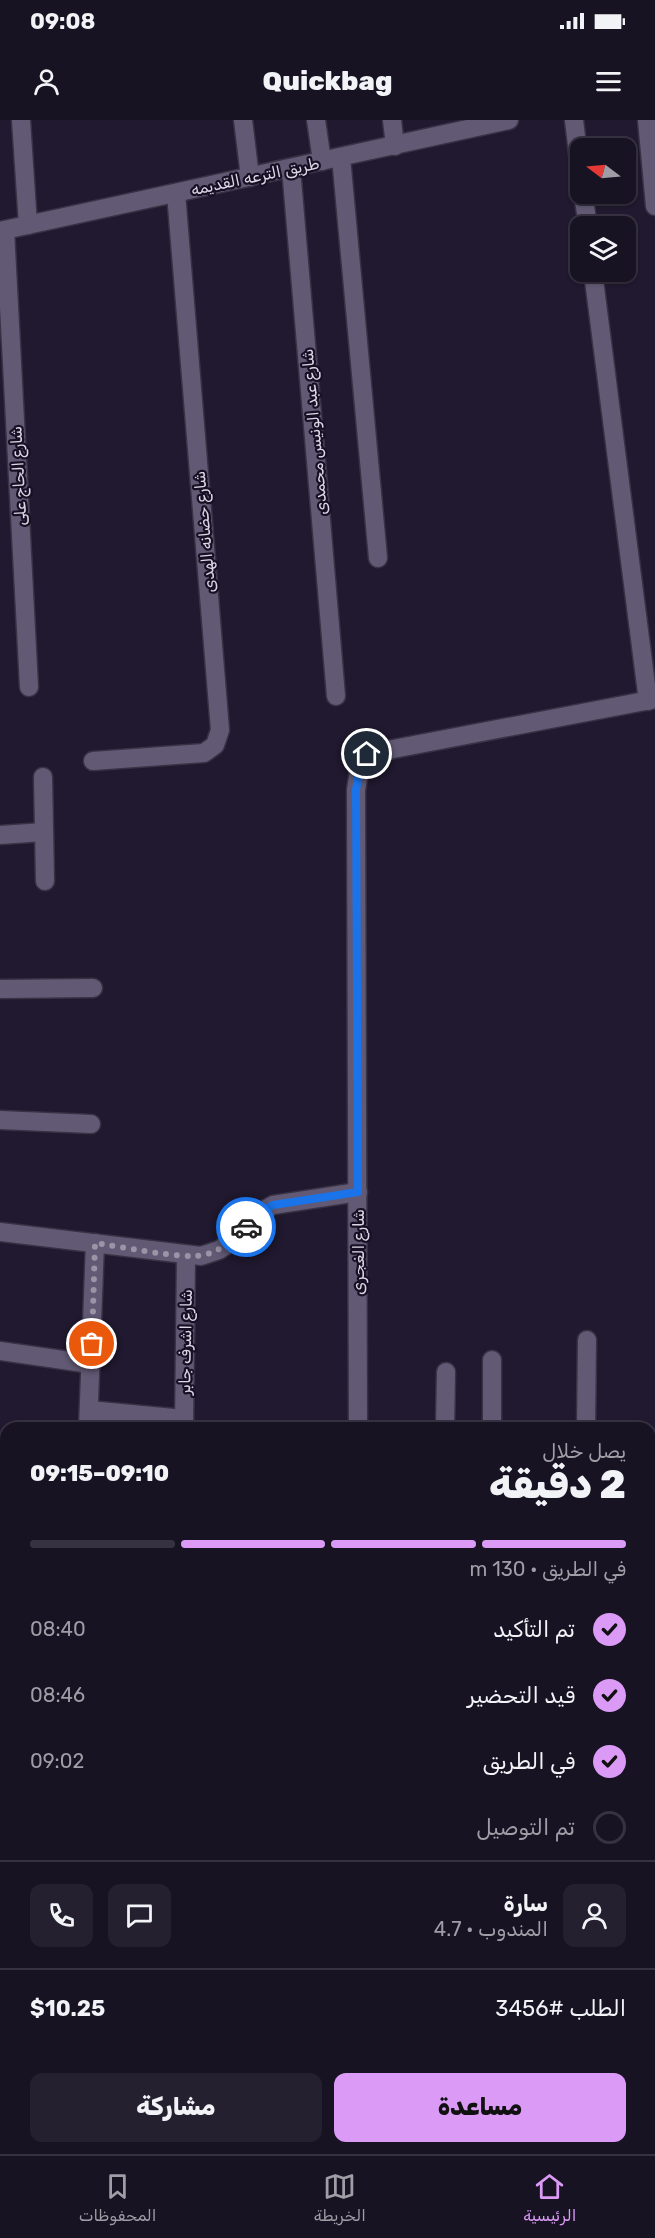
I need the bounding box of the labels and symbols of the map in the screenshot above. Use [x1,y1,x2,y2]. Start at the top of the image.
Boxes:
north arrow [570,138,636,204]
street label: طريق الترعه القديمه [189,154,321,200]
street label: شارع عبد الونيس محمدى [298,348,333,516]
street label: شارع الحاج على [6,425,33,526]
street label: شارع حضانه الهدى [190,470,221,594]
pin [341,728,392,779]
courier [216,1197,276,1257]
street label: شارع الغجرى [349,1209,370,1295]
street label: شارع اشرف جابر [175,1289,198,1396]
pin [66,1318,117,1369]

